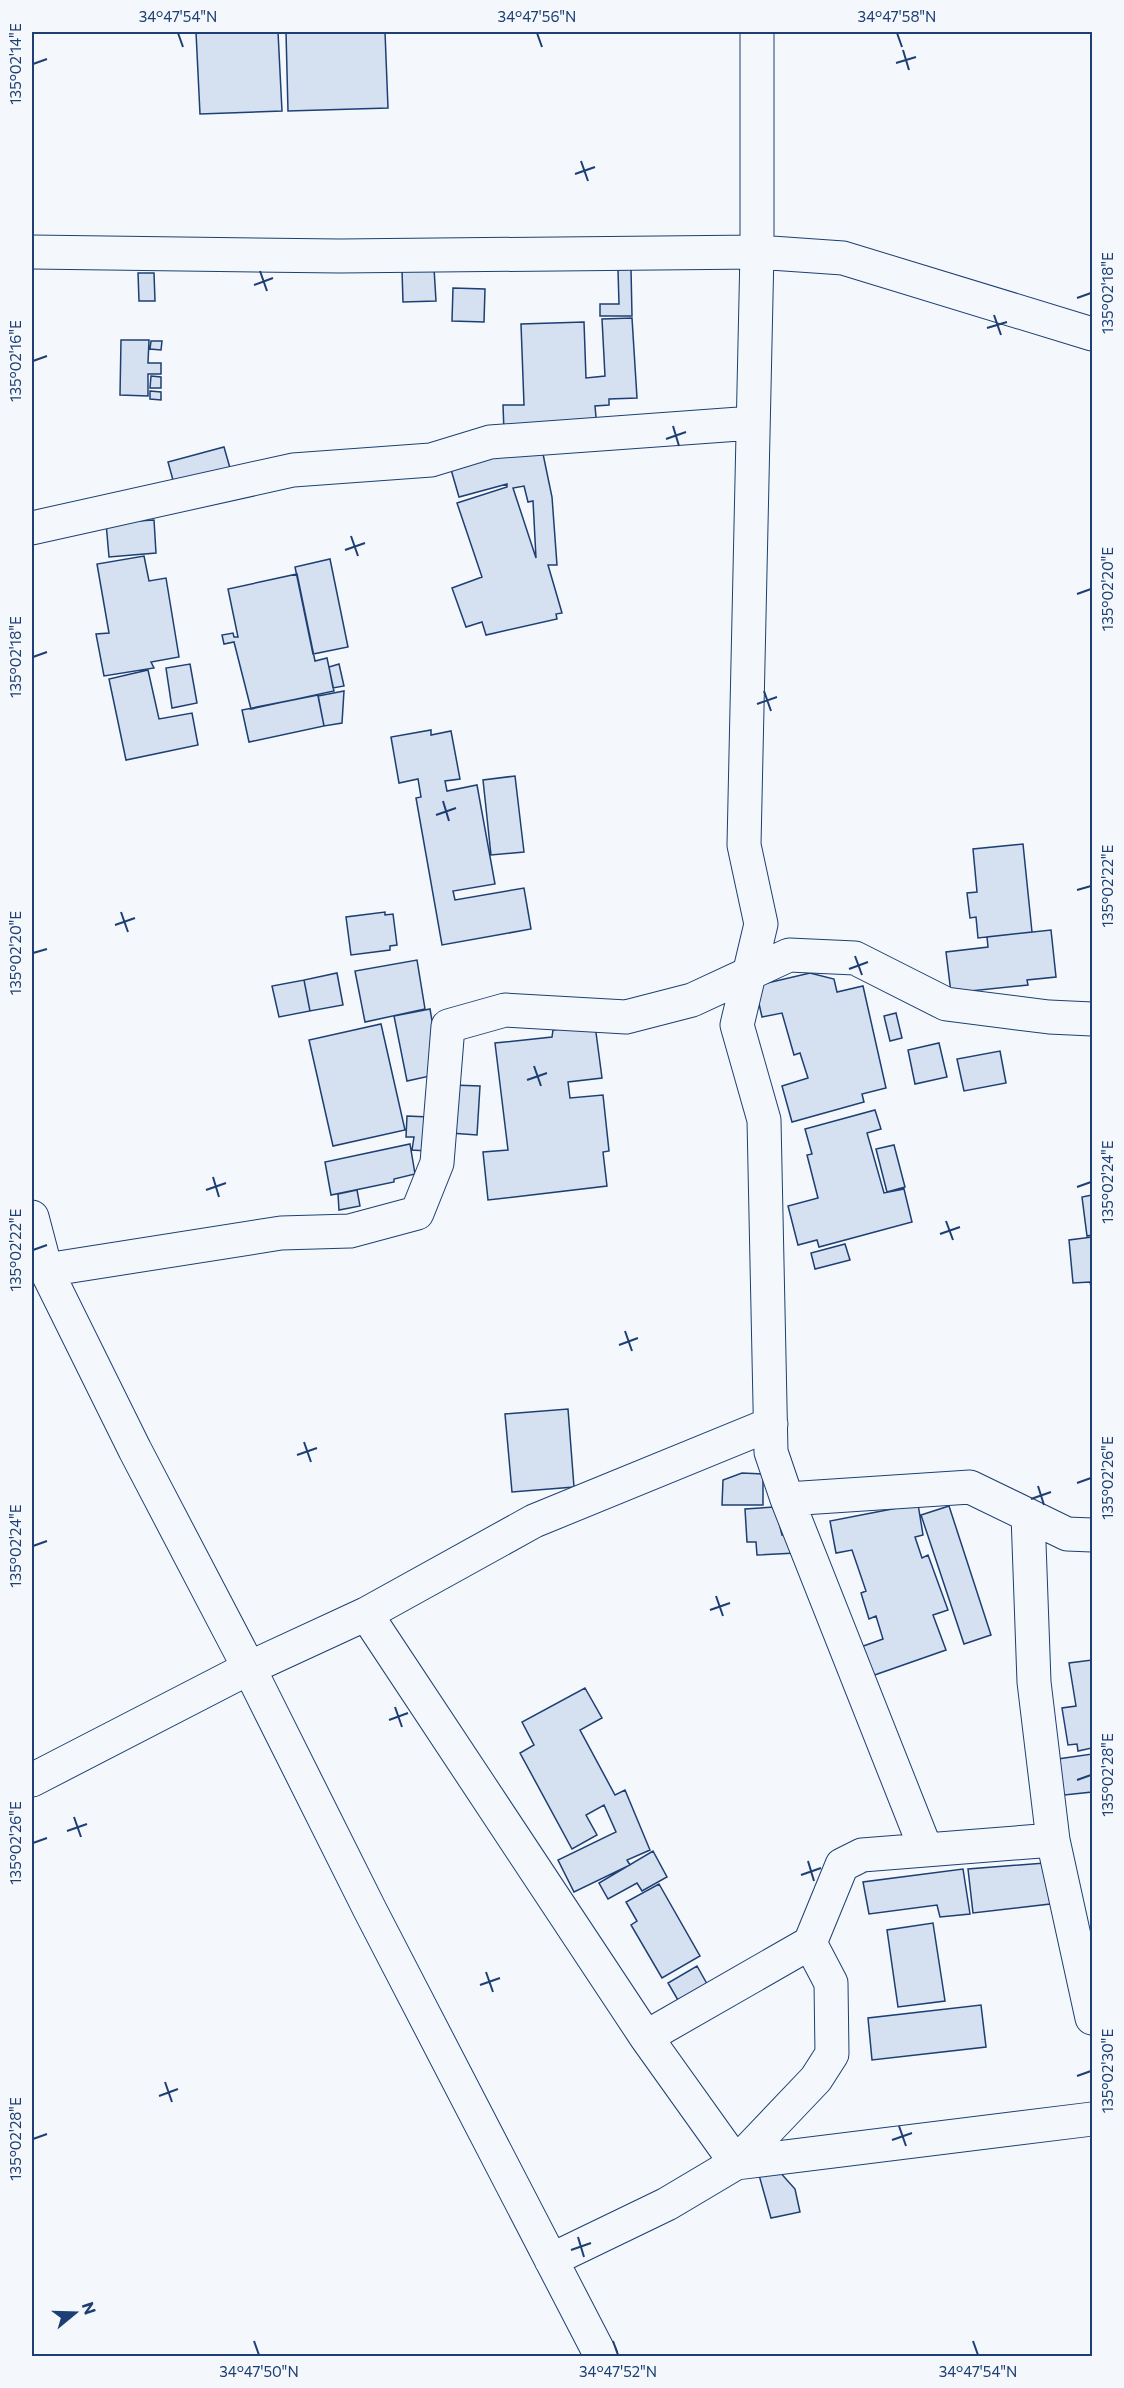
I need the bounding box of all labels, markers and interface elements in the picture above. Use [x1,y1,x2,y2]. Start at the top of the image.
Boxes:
text: 34°47'54"N [139,7,217,25]
text: 34°47'56"N [498,7,576,25]
text: 34°47'58"N [858,7,936,25]
text: 135°02'14"E [6,23,24,105]
text: 135°02'18"E [1098,252,1116,334]
text: 135°02'16"E [6,320,24,402]
text: 135°02'20"E [1098,547,1116,631]
text: 135°02'18"E [6,616,24,698]
text: 135°02'22"E [1098,844,1116,927]
text: 135°02'20"E [6,911,24,995]
text: 135°02'24"E [1098,1140,1116,1224]
text: 135°02'22"E [6,1208,24,1291]
text: 135°02'26"E [1098,1436,1116,1520]
text: 135°02'24"E [6,1504,24,1588]
text: 135°02'28"E [1098,1733,1116,1817]
text: 135°02'26"E [6,1801,24,1885]
text: 135°02'30"E [1098,2029,1116,2113]
text: 135°02'28"E [6,2097,24,2181]
north arrow [45,2283,105,2343]
text: N [79,2299,101,2317]
text: 34°47'50"N [219,2362,299,2380]
text: 34°47'52"N [579,2362,657,2380]
text: 34°47'54"N [939,2362,1017,2380]

